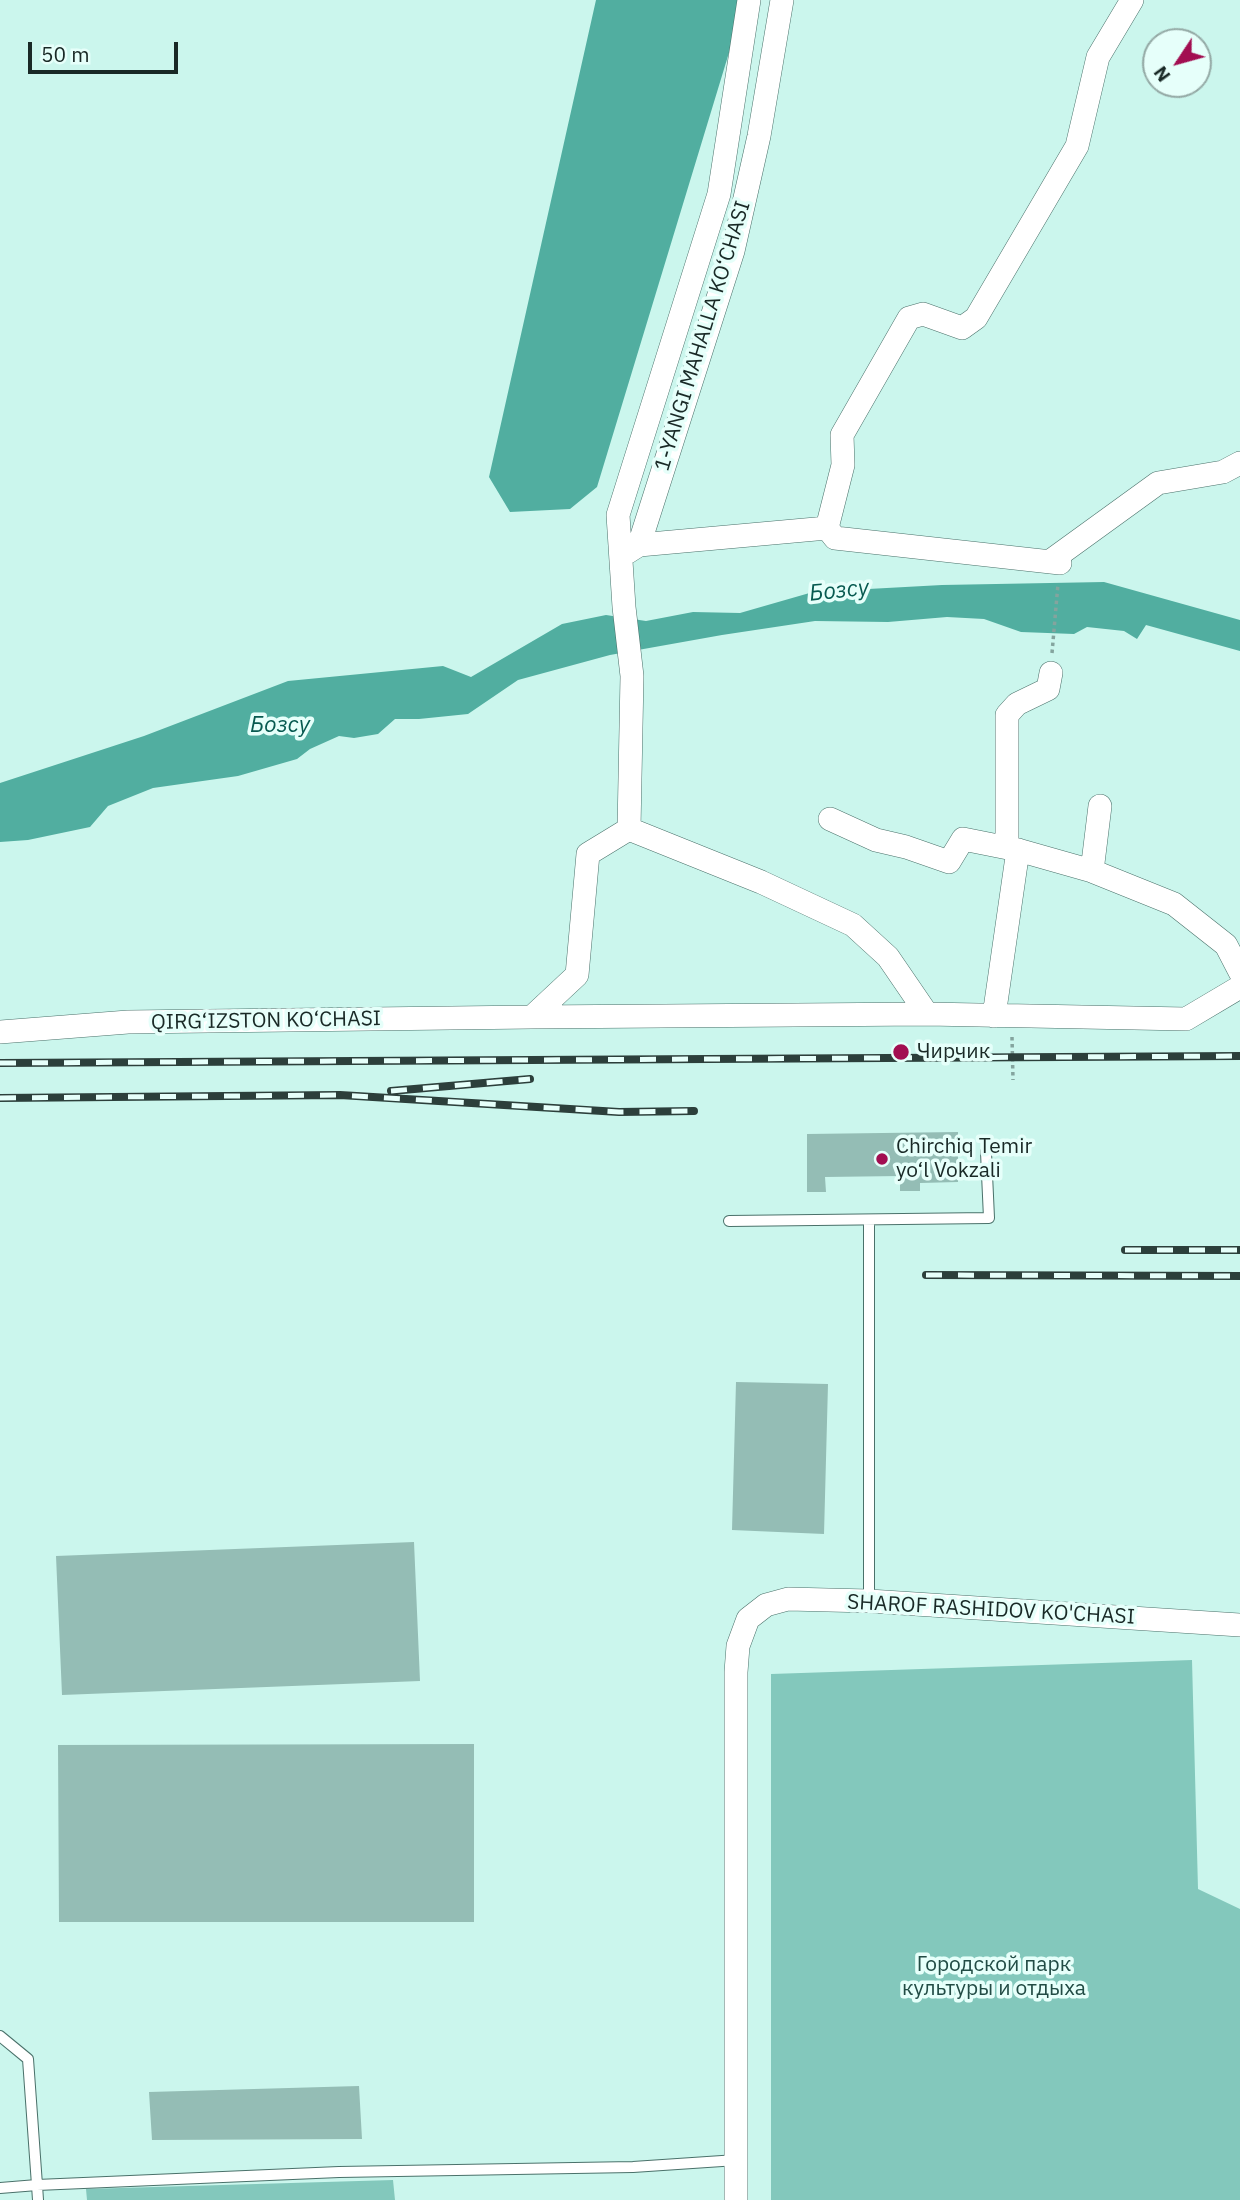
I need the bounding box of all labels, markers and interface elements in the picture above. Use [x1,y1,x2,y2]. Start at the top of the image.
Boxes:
scale bar [32,28,182,72]
north arrow [1142,28,1212,98]
text: 50 m [41,40,90,68]
text: N [1148,62,1175,87]
street label: 1-YANGI MAHALLA KO‘CHASI [650,198,756,474]
water label: Бозсу [808,574,870,608]
water label: Бозсу [250,711,310,739]
street label: QIRG‘IZSTON KO‘CHASI [151,1006,381,1036]
place label: Чирчик [917,1039,990,1065]
marker: Чирчик [891,1042,911,1062]
place label: Chirchiq Temir yo‘l Vokzali [896,1134,1032,1184]
marker: Chirchiq Temir yo‘l Vokzali [874,1151,890,1167]
street label: SHAROF RASHIDOV KO'CHASI [846,1590,1136,1630]
park label: Городской парк культуры и отдыха [902,1952,1086,2002]

